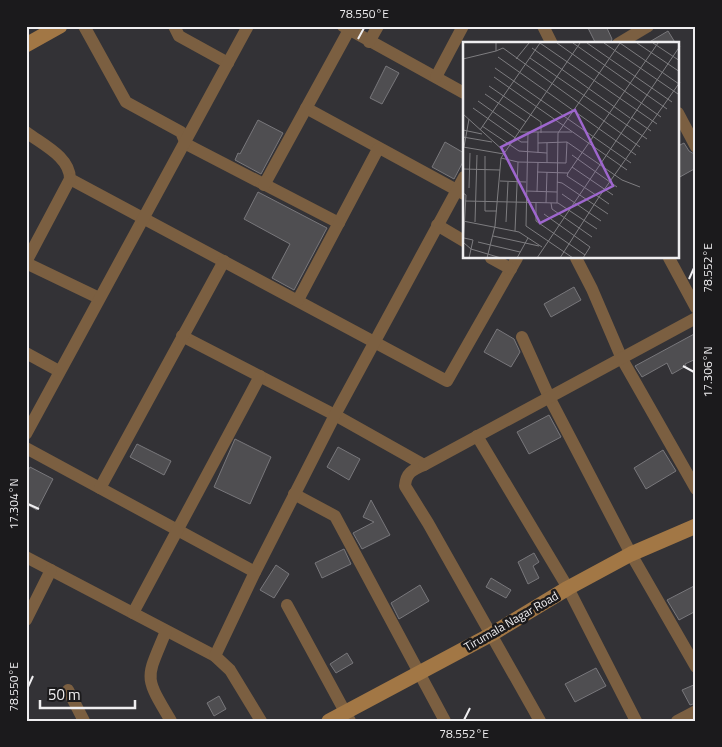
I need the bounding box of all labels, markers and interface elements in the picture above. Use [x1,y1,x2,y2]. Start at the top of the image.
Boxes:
text: 78.550°E [339,4,389,23]
inset map [463,42,680,259]
text: 78.552°E [698,243,717,293]
text: 17.306°N [698,346,717,398]
text: 17.304°N [4,478,23,530]
street label: Tirumala Nagar Road [460,586,562,656]
text: 78.550°E [4,662,23,712]
scale bar [40,677,135,709]
text: 50 m [48,683,81,706]
text: 78.552°E [439,724,489,743]

